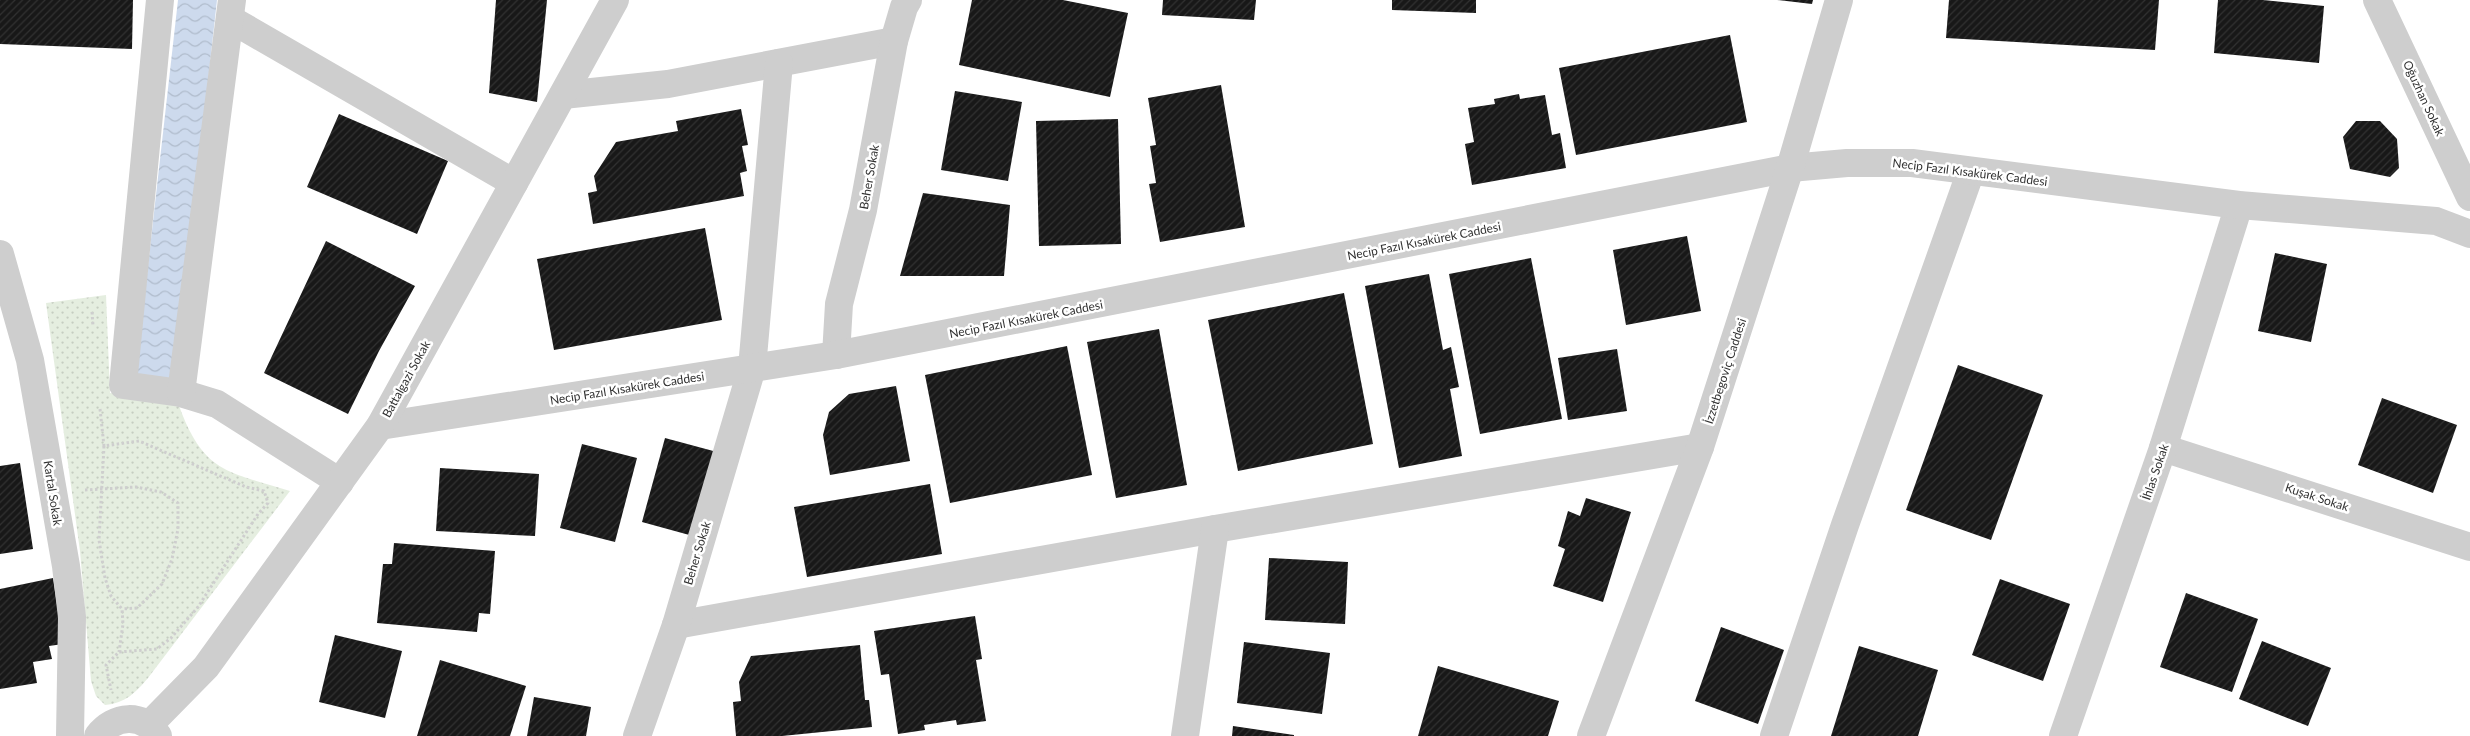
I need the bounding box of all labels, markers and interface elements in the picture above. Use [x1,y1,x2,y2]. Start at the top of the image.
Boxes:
street label: Oğuzhan Sokak [2400,58,2448,139]
street label: Beher Sokak [856,142,882,211]
street label: Necip Fazıl Kısakürek Caddesi [1892,155,2048,189]
street label: Necip Fazıl Kısakürek Caddesi [1346,219,1502,263]
street label: Necip Fazıl Kısakürek Caddesi [948,297,1104,341]
street label: İzzetbegoviç Caddesi [1701,316,1749,426]
street label: Battalgazi Sokak [379,337,434,420]
street label: Necip Fazıl Kısakürek Caddesi [549,368,705,408]
street label: İhlas Sokak [2138,441,2172,502]
street label: Kartal Sokak [40,459,66,528]
street label: Kuşak Sokak [2283,480,2352,515]
street label: Beher Sokak [680,519,714,587]

